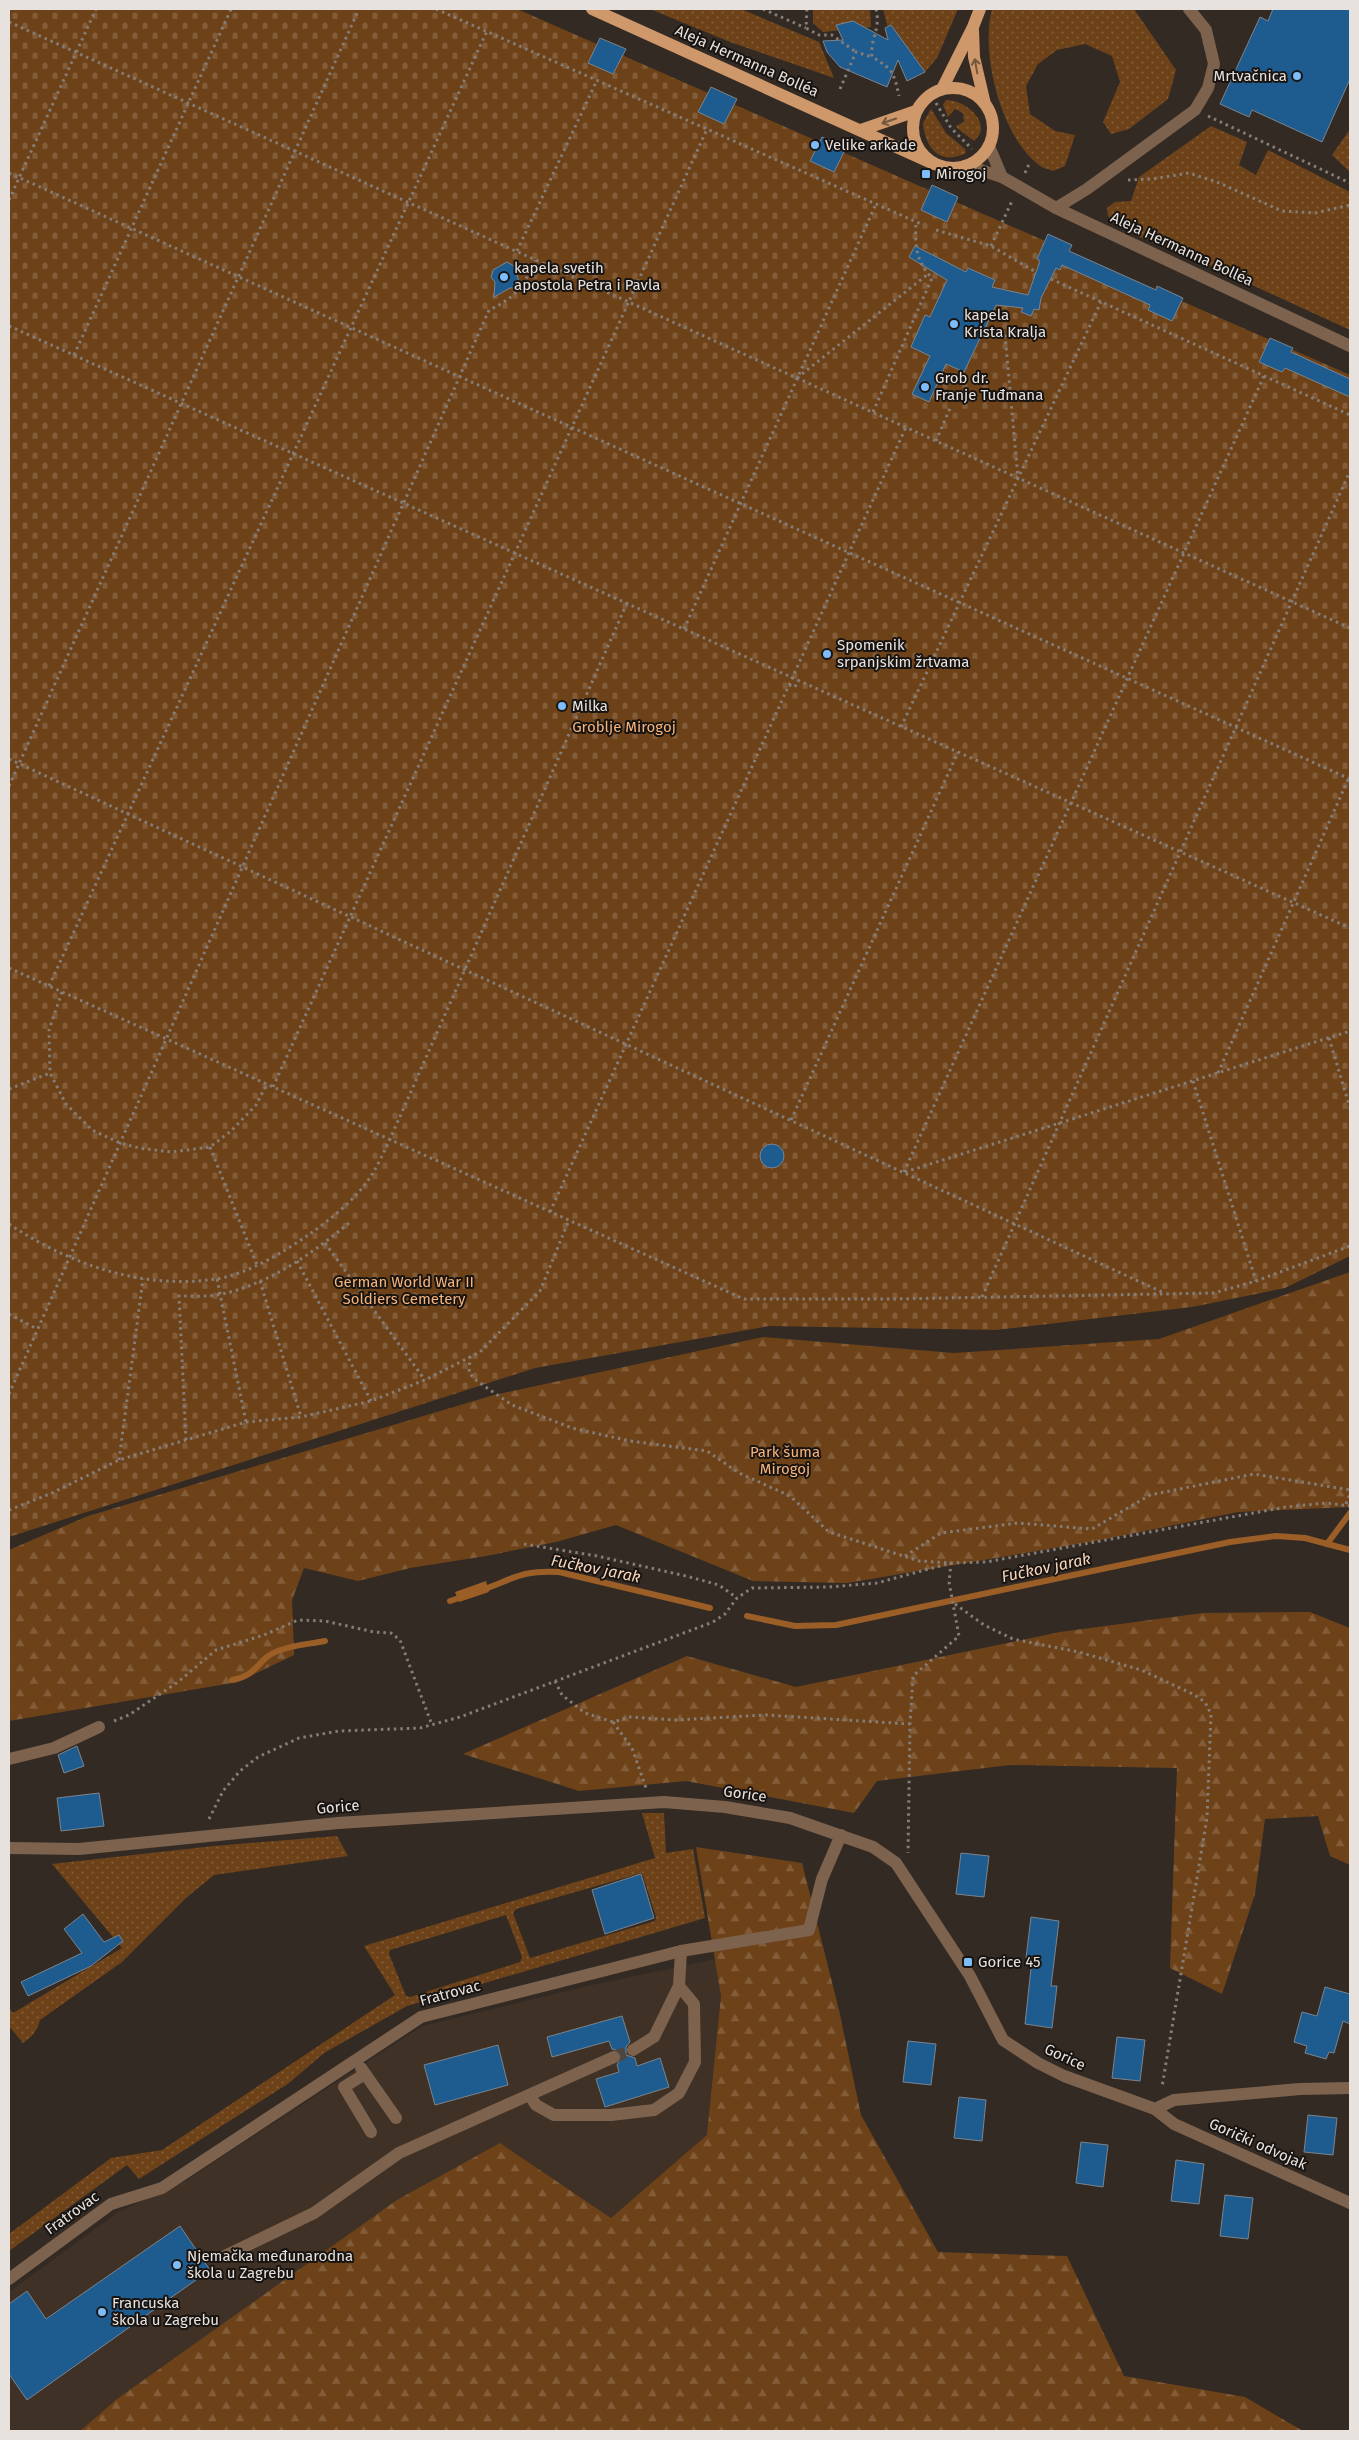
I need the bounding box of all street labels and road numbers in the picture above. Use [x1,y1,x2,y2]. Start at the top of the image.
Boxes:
street label: Aleja Hermanna Bolléa [672,21,822,101]
street label: Aleja Hermanna Bolléa [1108,208,1256,290]
street label: Gorice [722,1782,768,1806]
street label: Gorice [316,1796,360,1818]
street label: Fratrovac [418,1976,482,2010]
street label: Gorice [1042,2040,1088,2074]
street label: Gorički odvojak [1206,2114,1310,2174]
street label: Fratrovac [42,2187,102,2239]

